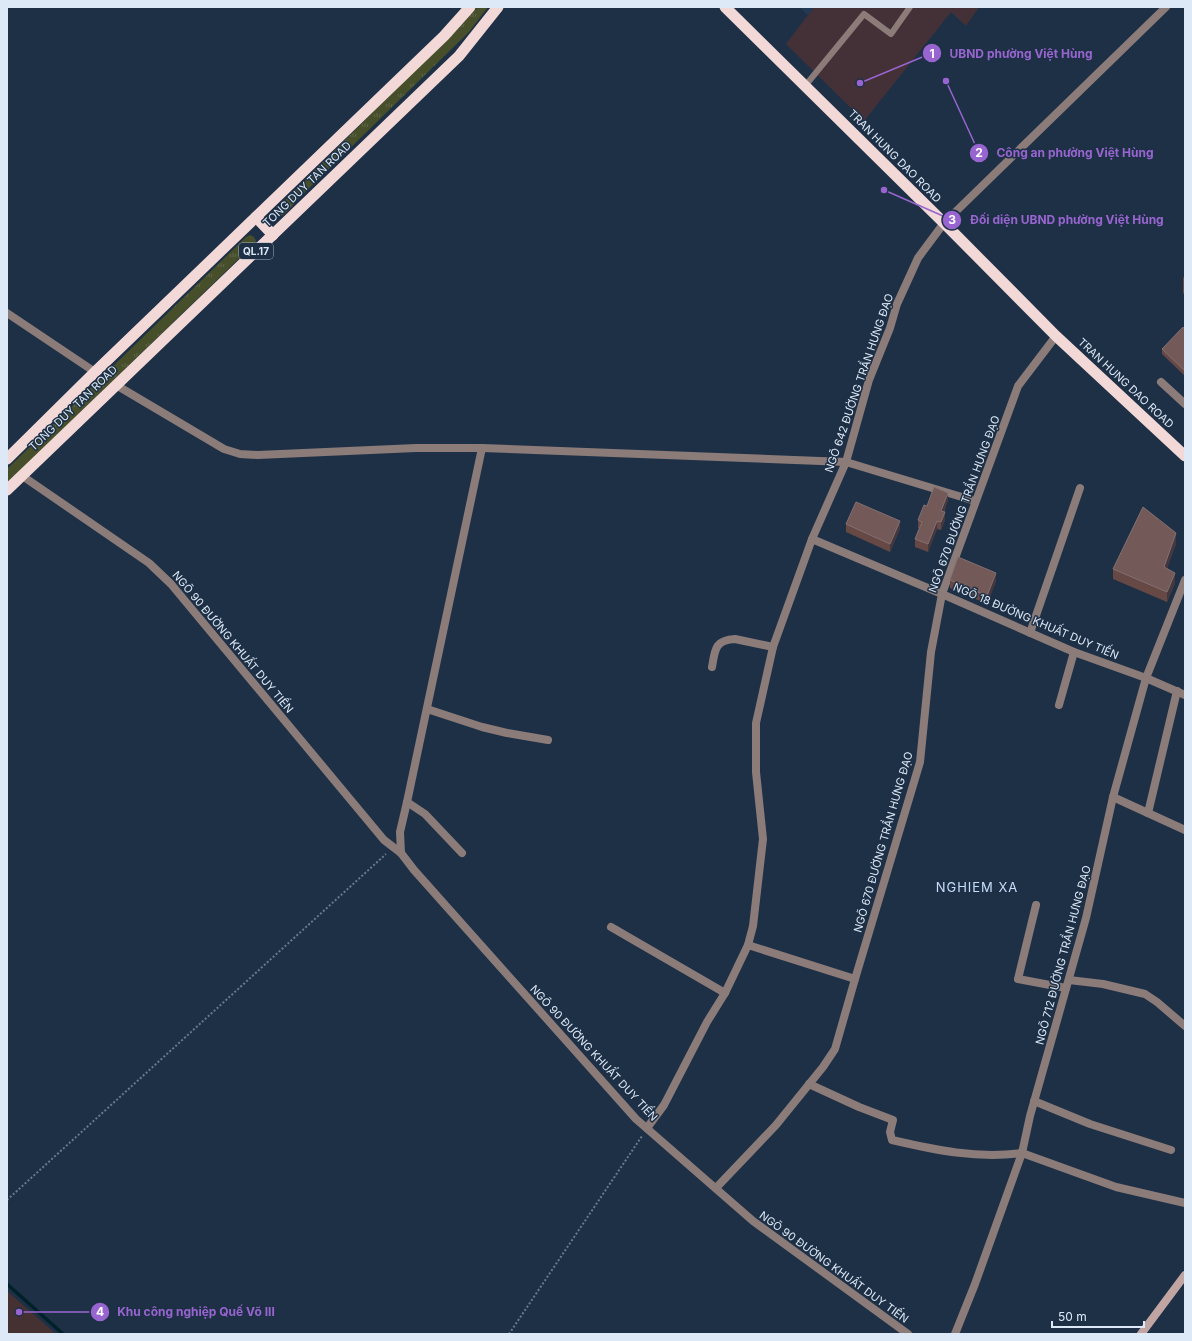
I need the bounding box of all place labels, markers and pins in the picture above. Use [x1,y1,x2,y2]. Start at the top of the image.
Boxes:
callout: UBND phường Việt Hùng [922,41,1101,65]
callout: Công an phường Việt Hùng [969,141,1162,165]
callout: Đối diện UBND phường Việt Hùng [942,208,1172,232]
callout: Khu công nghiệp Quế Võ III [90,1300,283,1324]

